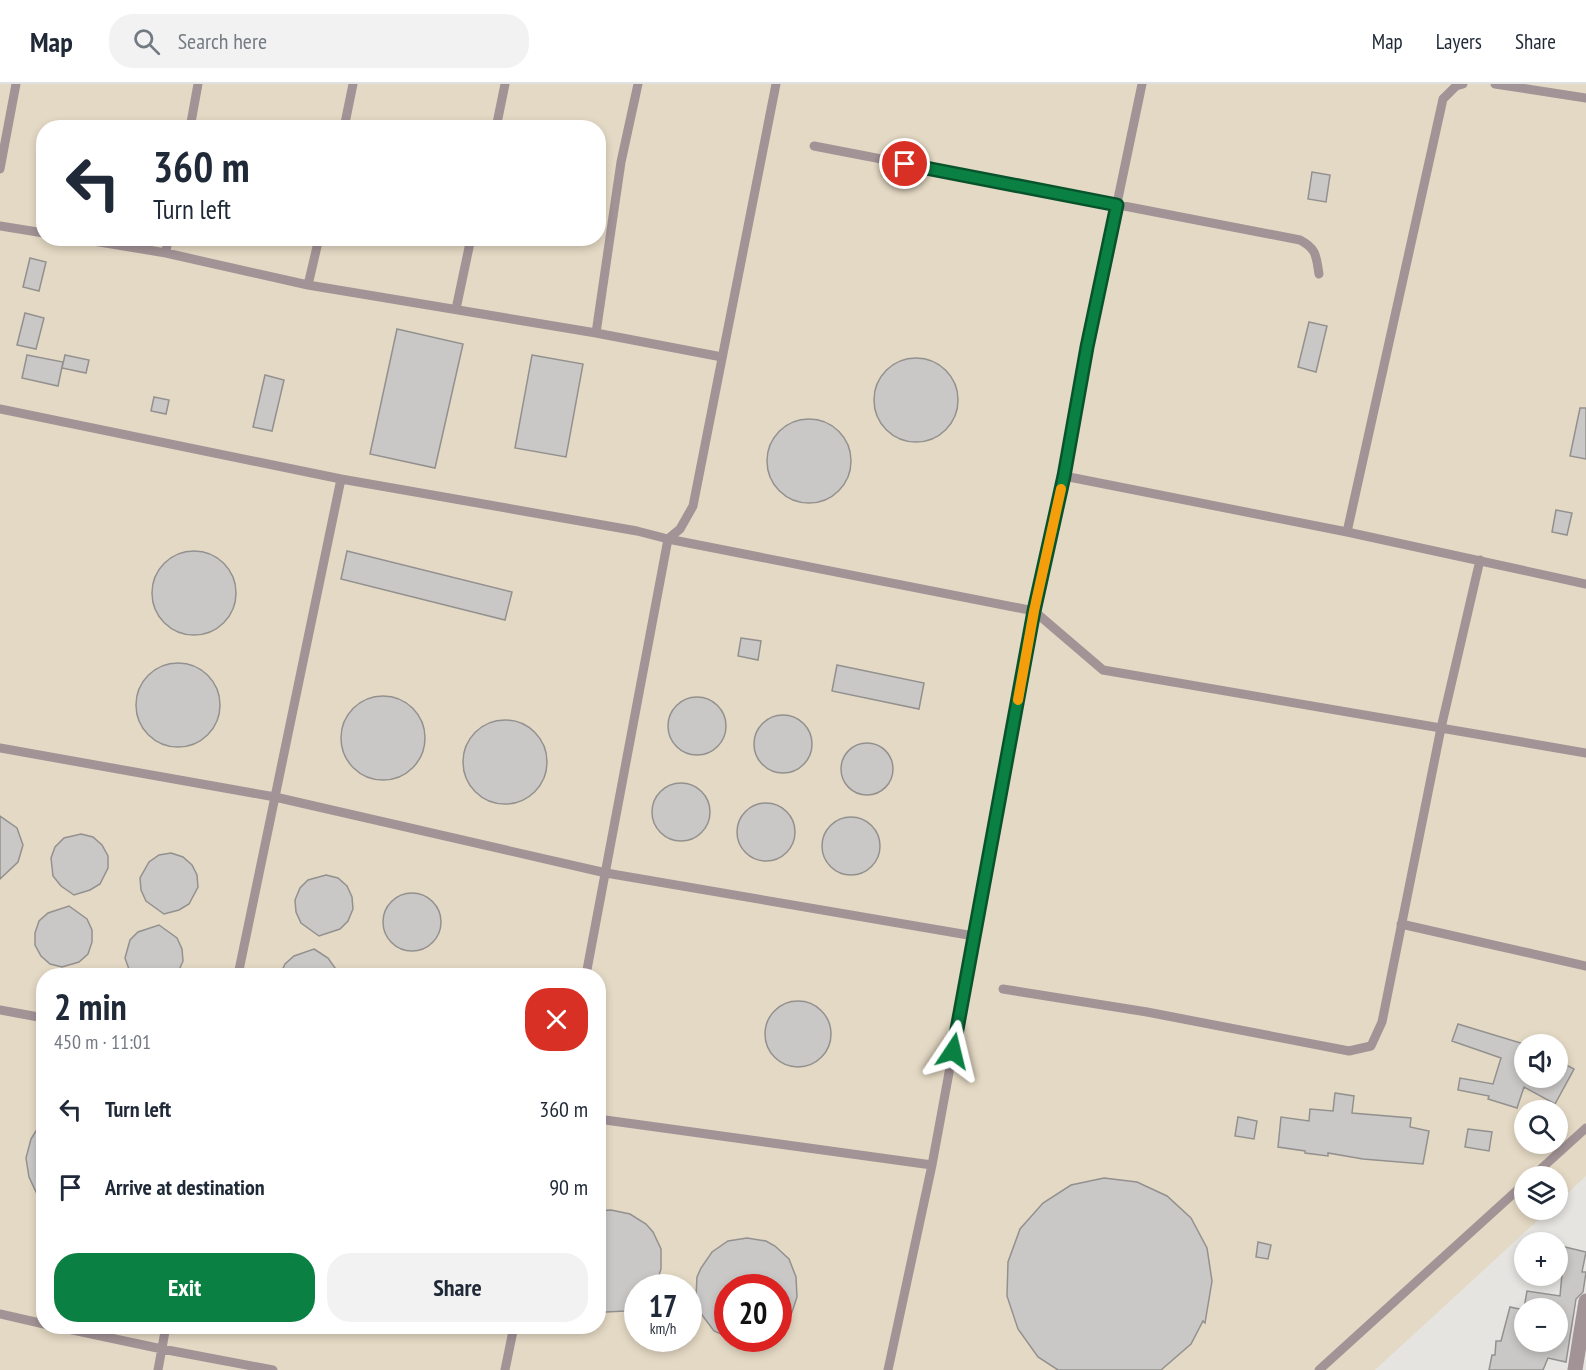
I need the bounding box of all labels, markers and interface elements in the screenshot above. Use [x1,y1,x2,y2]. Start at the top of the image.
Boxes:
search box [109,14,529,68]
text: Map [30,23,73,60]
icon: search [130,25,163,58]
text: Search here [178,27,267,55]
text: Map [1372,28,1403,55]
text: Layers [1436,28,1482,55]
text: Share [1515,28,1556,55]
pin [879,138,930,189]
text: 360 m [153,139,250,194]
icon: left [54,144,132,222]
icon: arrive [888,147,921,180]
text: Turn left [153,192,231,226]
text: 2 min [54,983,127,1030]
button: close [525,988,588,1051]
position arrow [921,1019,985,1083]
text: 450 m · 11:01 [54,1029,151,1055]
map controls [1514,1034,1568,1352]
button: sound [1514,1034,1568,1088]
icon: left [54,1093,87,1126]
text: Turn left [105,1095,171,1123]
text: 360 m [539,1095,588,1123]
button: search [1514,1100,1568,1154]
button: layers [1514,1166,1568,1220]
icon: arrive [54,1171,87,1204]
text: Arrive at destination [105,1173,265,1201]
text: 90 m [549,1173,588,1201]
button: + [1514,1232,1568,1286]
button: Exit [54,1253,315,1322]
button: Share [327,1253,588,1322]
speed limit sign: 20 [714,1274,792,1352]
text: 17 [649,1286,677,1325]
button: − [1514,1298,1568,1352]
text: km/h [650,1319,676,1338]

